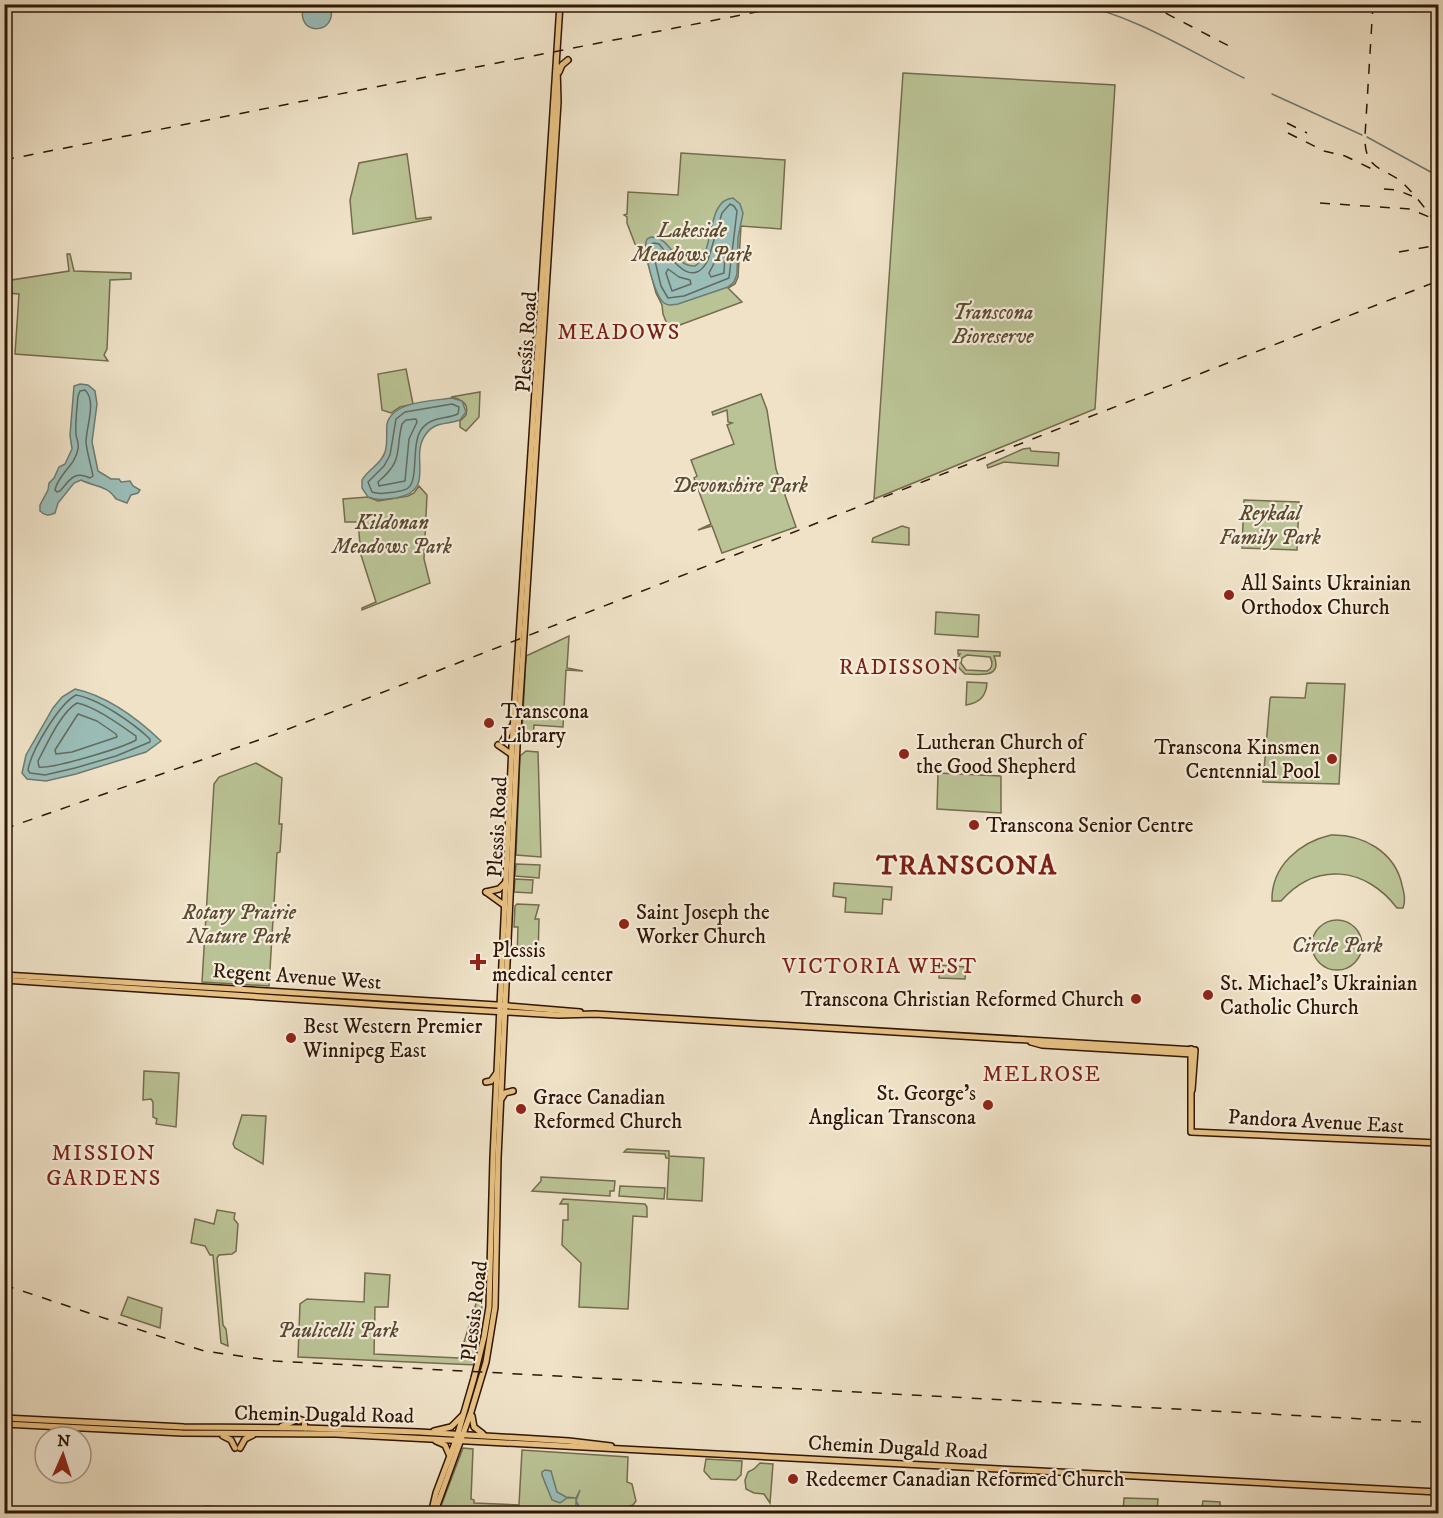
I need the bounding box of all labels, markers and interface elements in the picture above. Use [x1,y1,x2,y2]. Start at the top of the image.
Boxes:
park label: Lakeside Meadows Park [630,218,752,268]
street label: Plessis Road [510,290,544,394]
park label: Transcona Bioreserve [952,300,1034,350]
district label: MEADOWS [557,319,681,346]
park label: Devonshire Park [672,473,808,499]
park label: Reykdal Family Park [1219,501,1321,551]
park label: Kildonan Meadows Park [330,510,452,560]
place label: All Saints Ukrainian Orthodox Church [1241,571,1411,621]
marker: All Saints Ukrainian Orthodox Church [1222,588,1236,602]
district label: RADISSON [839,654,961,681]
place label: Transcona Library [501,699,589,749]
marker: Transcona Library [482,716,496,730]
place label: Lutheran Church of the Good Shepherd [916,730,1087,780]
place label: Transcona Kinsmen Centennial Pool [1154,735,1321,785]
marker: Lutheran Church of the Good Shepherd [897,747,911,761]
marker: Transcona Kinsmen Centennial Pool [1325,752,1339,766]
street label: Plessis Road [482,775,514,878]
place label: Transcona Senior Centre [986,813,1194,839]
marker: Transcona Senior Centre [967,818,981,832]
district label: TRANSCONA [876,849,1057,883]
park label: Rotary Prairie Nature Park [181,900,297,950]
place label: Saint Joseph the Worker Church [635,900,770,950]
marker: Saint Joseph the Worker Church [617,917,631,931]
park label: Circle Park [1292,933,1383,959]
place label: Plessis medical center [492,938,613,988]
marker: Plessis medical center [469,953,487,971]
district label: VICTORIA WEST [781,953,978,980]
street label: Regent Avenue West [212,958,383,996]
place label: St. Michael's Ukrainian Catholic Church [1220,971,1418,1021]
place label: Transcona Christian Reformed Church [801,987,1124,1013]
marker: St. Michael's Ukrainian Catholic Church [1201,988,1215,1002]
marker: Transcona Christian Reformed Church [1129,992,1143,1006]
place label: Best Western Premier Winnipeg East [302,1014,482,1064]
marker: Best Western Premier Winnipeg East [284,1031,298,1045]
district label: MELROSE [982,1061,1102,1088]
place label: St. George's Anglican Transcona [809,1081,976,1131]
place label: Grace Canadian Reformed Church [533,1085,682,1135]
marker: St. George's Anglican Transcona [981,1098,995,1112]
marker: Grace Canadian Reformed Church [514,1102,528,1116]
street label: Pandora Avenue East [1227,1104,1405,1140]
district label: MISSION GARDENS [46,1140,162,1192]
street label: Plessis Road [456,1259,494,1363]
park label: Paulicelli Park [277,1318,399,1344]
street label: Chemin Dugald Road [234,1400,415,1430]
north arrow [33,1425,93,1485]
street label: Chemin Dugald Road [807,1430,989,1466]
text: N [57,1431,71,1451]
place label: Redeemer Canadian Reformed Church [805,1467,1125,1493]
marker: Redeemer Canadian Reformed Church [786,1472,800,1486]

